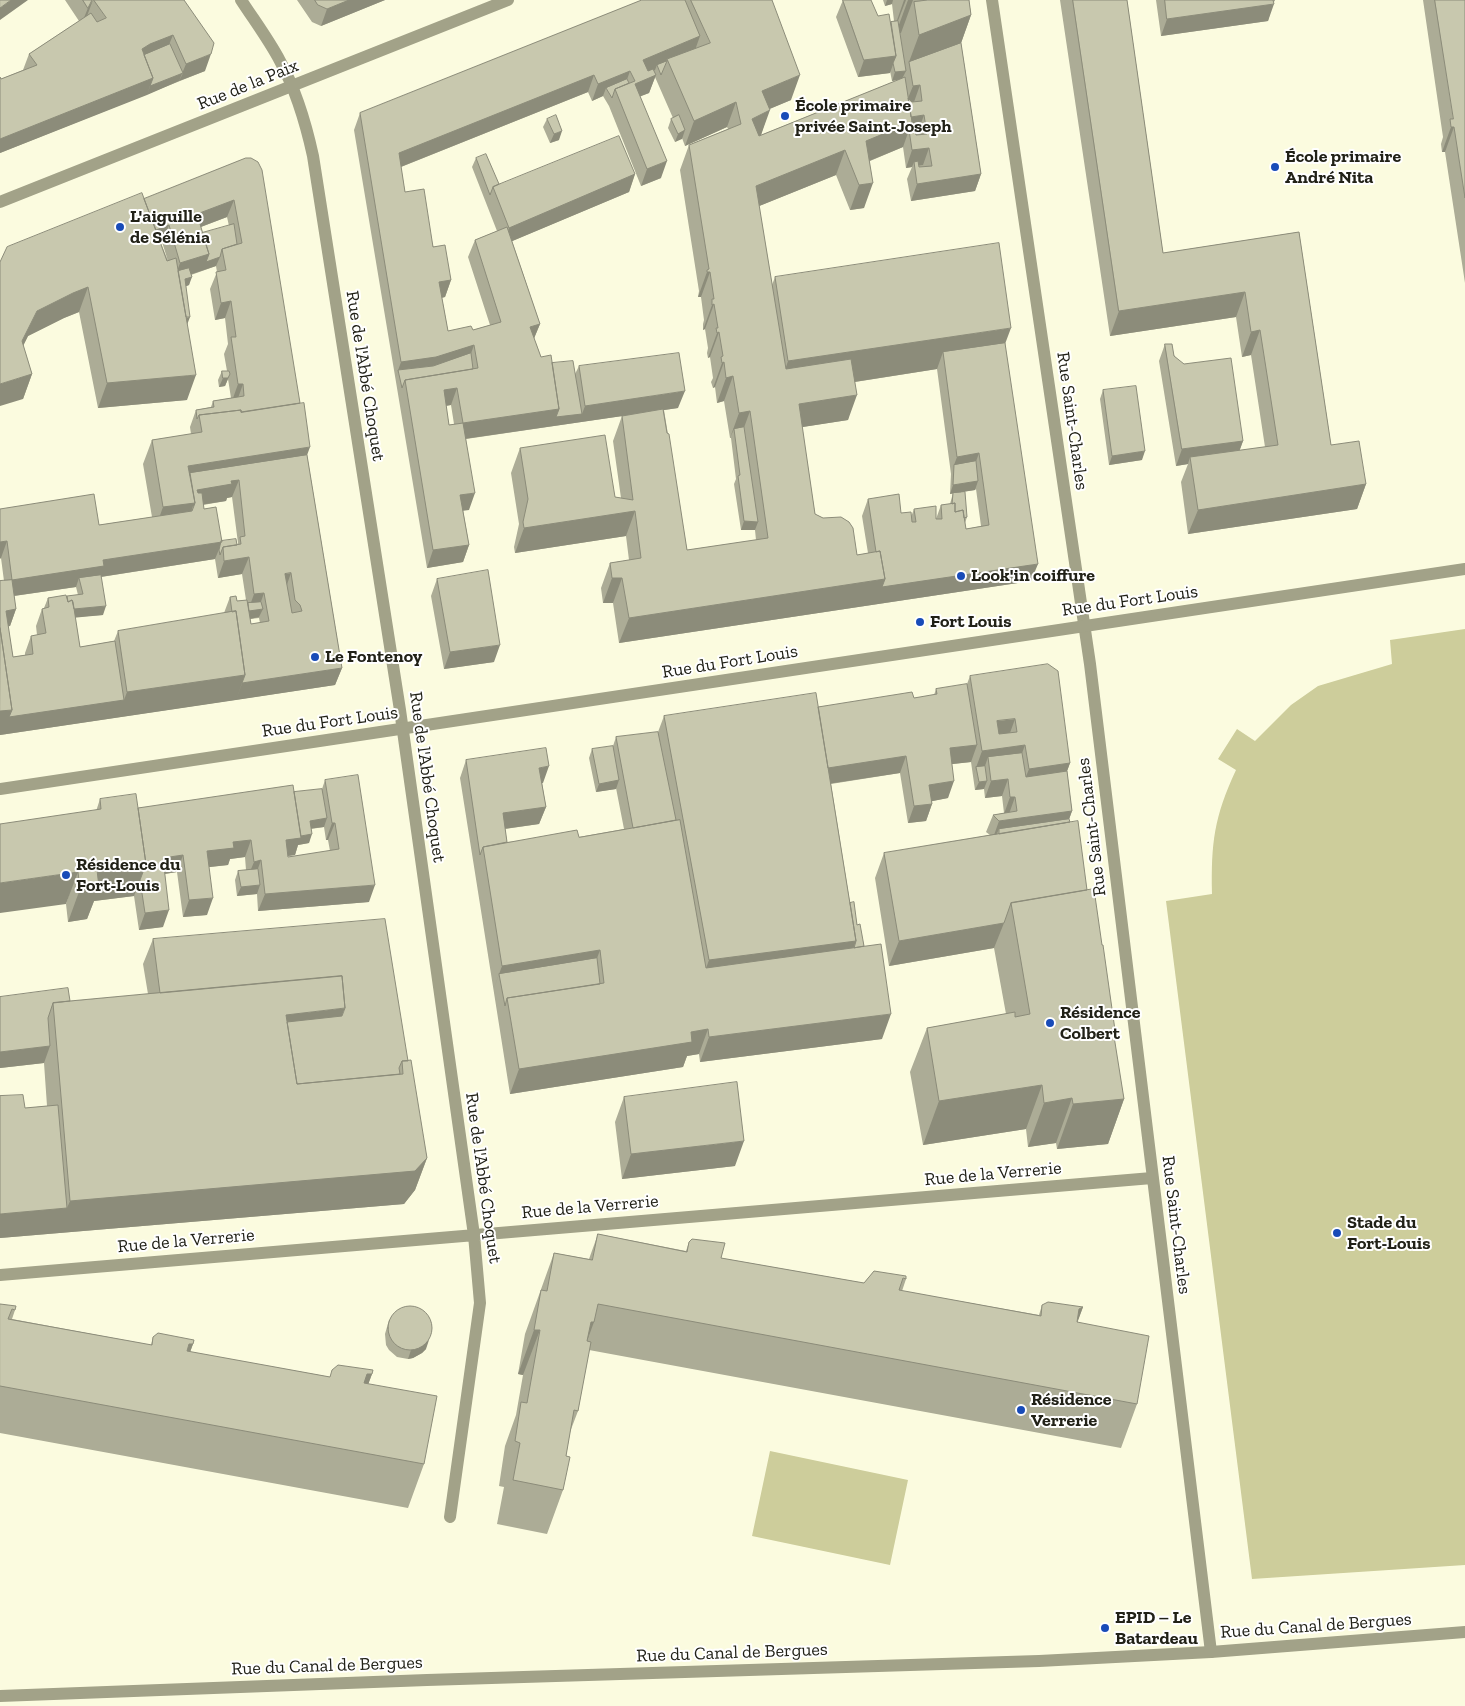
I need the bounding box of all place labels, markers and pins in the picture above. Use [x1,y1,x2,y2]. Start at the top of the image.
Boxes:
place label: École primaire privée Saint-Joseph [795,95,952,138]
marker: École primaire privée Saint-Joseph [779,110,791,122]
place label: École primaire André Nita [1285,146,1401,188]
marker: École primaire André Nita [1269,161,1281,173]
place label: L'aiguille de Sélénia [130,206,210,248]
marker: L'aiguille de Sélénia [114,221,126,233]
place label: Look'in coiffure [971,565,1095,587]
marker: Look'in coiffure [955,570,967,582]
place label: Fort Louis [930,611,1011,633]
marker: Fort Louis [914,616,926,628]
place label: Le Fontenoy [325,646,422,668]
marker: Le Fontenoy [309,651,321,663]
place label: Résidence du Fort-Louis [76,854,181,896]
marker: Résidence du Fort-Louis [60,869,72,881]
place label: Résidence Colbert [1060,1002,1140,1044]
marker: Résidence Colbert [1044,1017,1056,1029]
place label: Stade du Fort-Louis [1347,1212,1430,1254]
marker: Stade du Fort-Louis [1331,1227,1343,1239]
place label: Résidence Verrerie [1031,1389,1111,1432]
marker: Résidence Verrerie [1015,1404,1027,1416]
place label: EPID – Le Batardeau [1115,1607,1198,1650]
marker: EPID – Le Batardeau [1099,1622,1111,1634]

